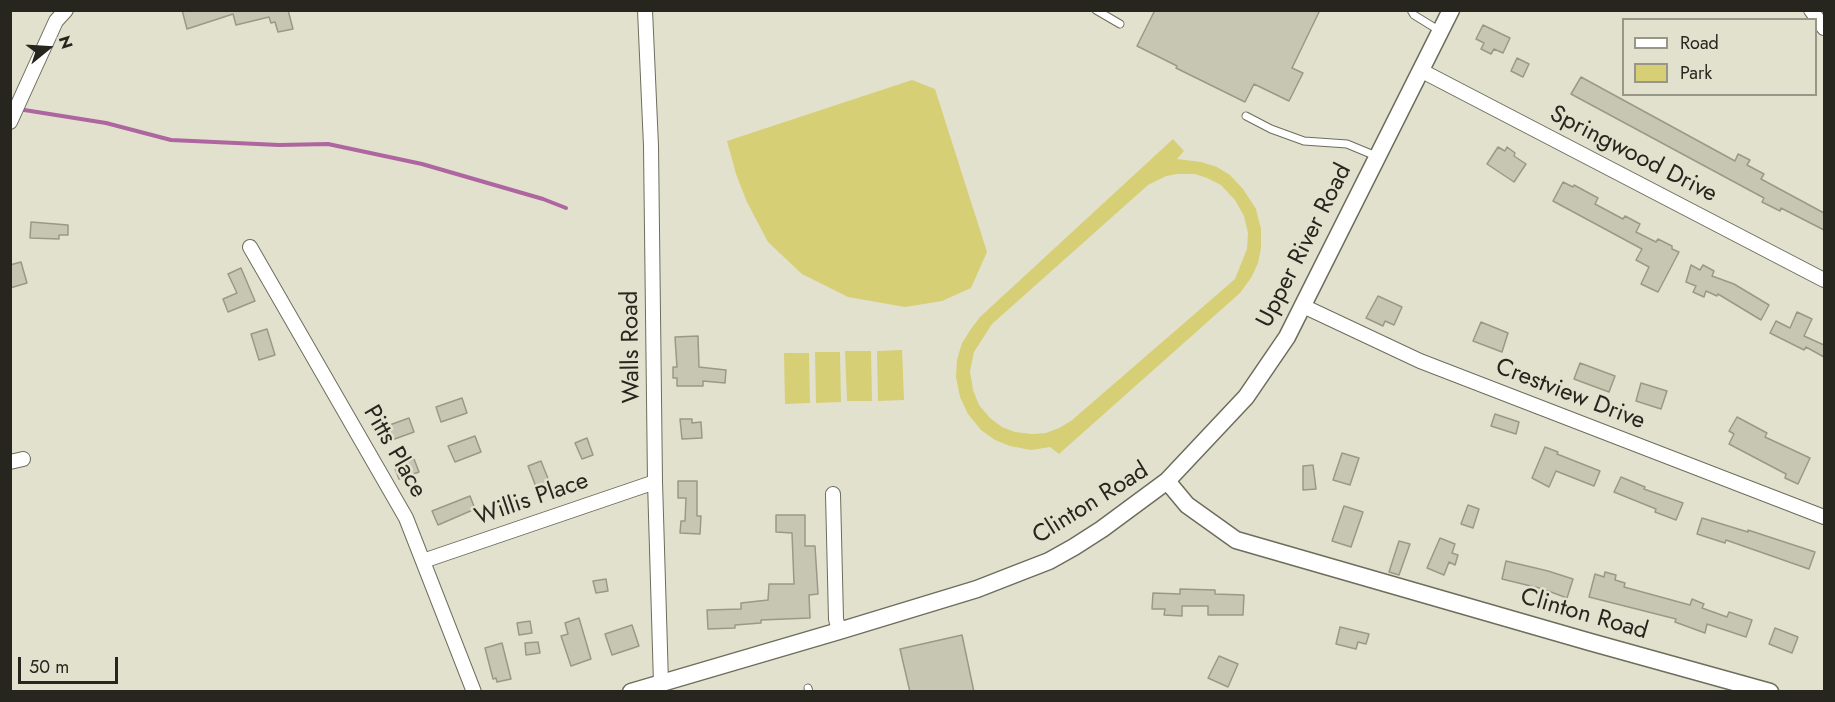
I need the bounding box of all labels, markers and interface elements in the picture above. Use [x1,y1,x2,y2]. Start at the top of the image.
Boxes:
north arrow [18,18,78,78]
legend [1622,18,1817,96]
text: Road [1680,30,1719,56]
text: N [53,33,78,52]
text: Park [1680,60,1712,86]
street label: Springwood Drive [1544,100,1722,210]
street label: Upper River Road [1251,159,1359,333]
street label: Walls Road [617,290,647,404]
street label: Crestview Drive [1491,353,1649,437]
street label: Pitts Place [356,401,432,503]
street label: Clinton Road [1028,457,1154,551]
street label: Willis Place [471,467,593,533]
street label: Clinton Road [1517,583,1651,647]
scale bar [21,645,122,683]
text: 50 m [29,654,69,680]

